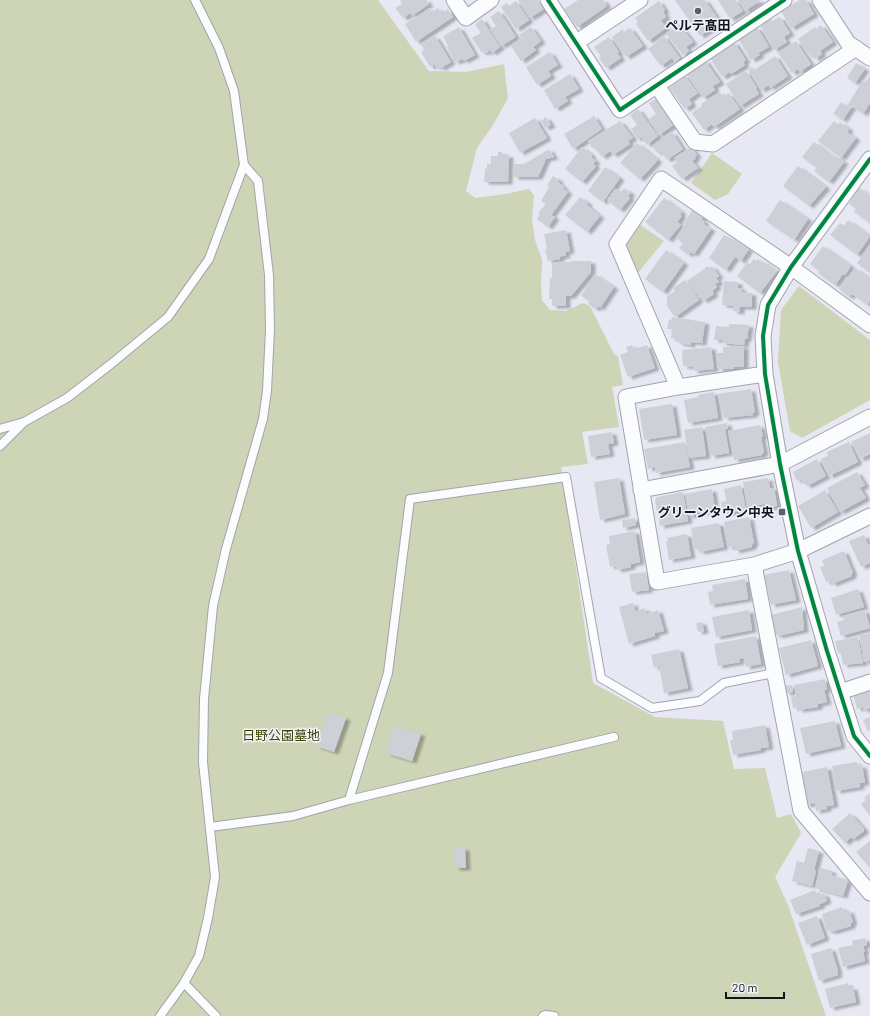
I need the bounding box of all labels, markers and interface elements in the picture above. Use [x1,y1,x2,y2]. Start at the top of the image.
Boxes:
marker: ペルテ髙田 [693,6,703,16]
place label: ペルテ髙田 [665,17,731,33]
place label: グリーンタウン中央 [658,504,774,520]
marker: グリーンタウン中央 [777,507,787,517]
park label: 日野公園墓地 [242,727,320,743]
scale bar [726,974,784,1000]
text: 20 m [732,980,758,994]

